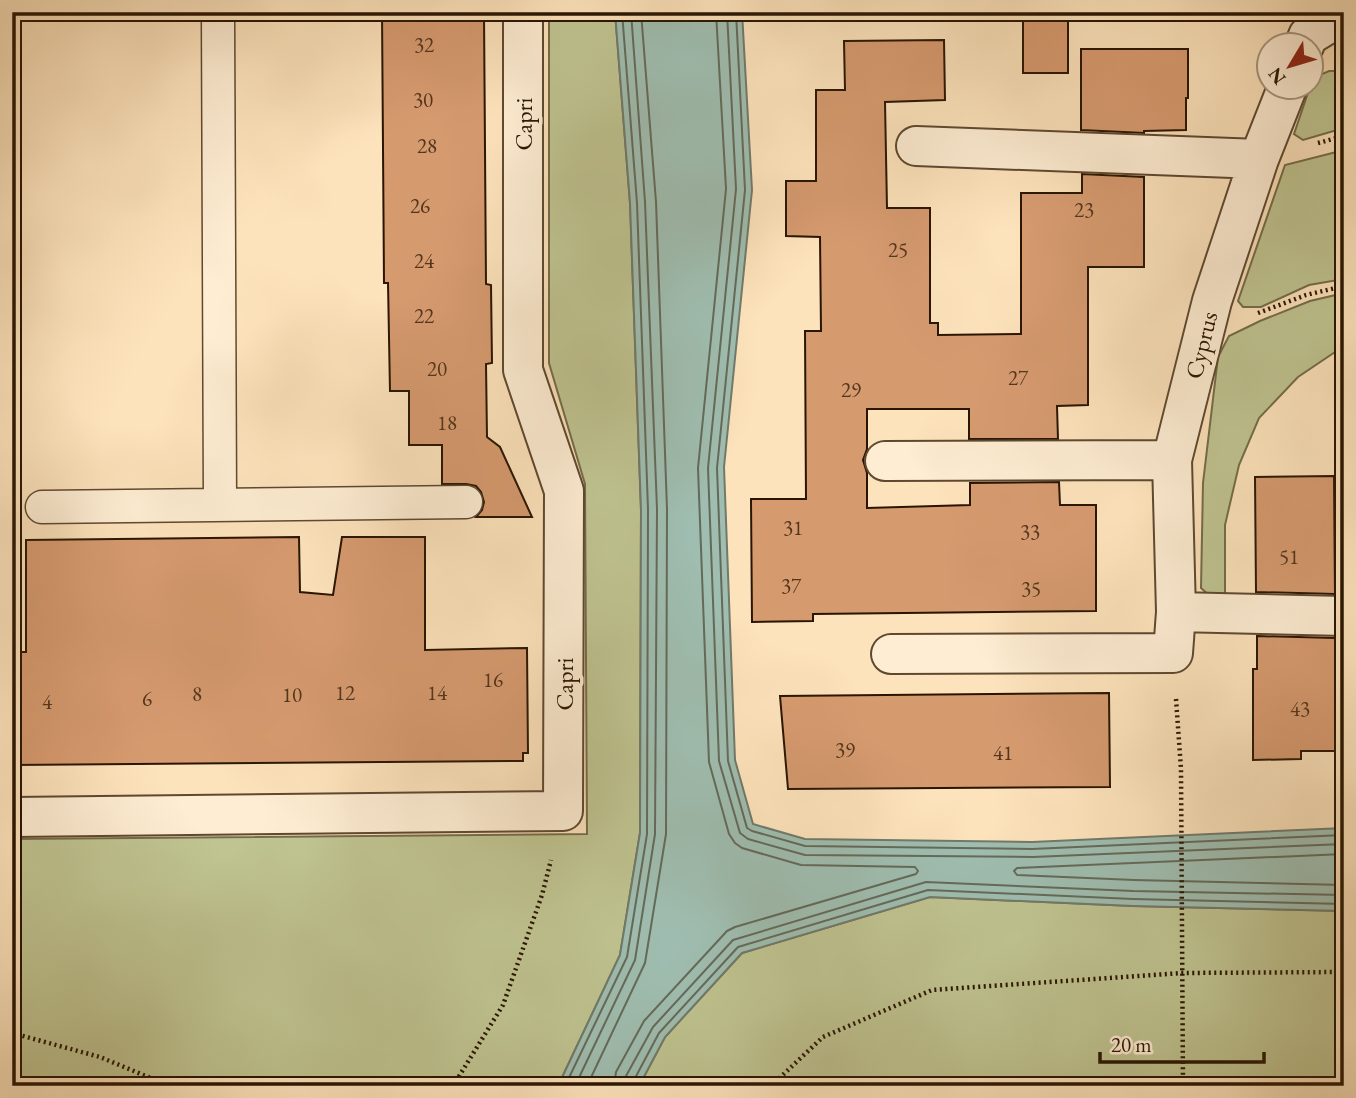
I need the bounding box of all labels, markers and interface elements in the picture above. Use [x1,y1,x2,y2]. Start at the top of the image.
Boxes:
house number: 32 [414,31,434,58]
north arrow [1254,32,1324,102]
text: N [1262,62,1292,90]
house number: 30 [413,86,433,113]
street label: Capri [508,97,539,150]
house number: 28 [417,132,437,159]
house number: 26 [410,192,430,219]
house number: 23 [1074,196,1094,223]
house number: 25 [888,236,908,263]
house number: 24 [414,247,435,274]
house number: 22 [414,302,434,329]
street label: Cyprus [1178,308,1224,382]
house number: 20 [427,355,447,382]
house number: 27 [1008,364,1029,391]
house number: 29 [841,376,861,403]
house number: 18 [437,409,457,436]
house number: 31 [783,514,803,541]
house number: 33 [1020,518,1040,545]
house number: 51 [1279,543,1299,570]
house number: 37 [781,572,802,599]
house number: 35 [1021,575,1041,602]
street label: Capri [549,657,580,710]
house number: 16 [483,666,503,693]
house number: 12 [335,679,355,706]
house number: 14 [427,679,448,706]
house number: 8 [192,680,202,707]
house number: 10 [282,681,302,708]
house number: 6 [142,685,152,712]
house number: 4 [42,688,53,715]
house number: 43 [1290,695,1310,722]
house number: 39 [835,736,855,763]
house number: 41 [993,739,1013,766]
scale bar [1100,1021,1265,1065]
text: 20 m [1111,1031,1152,1058]

